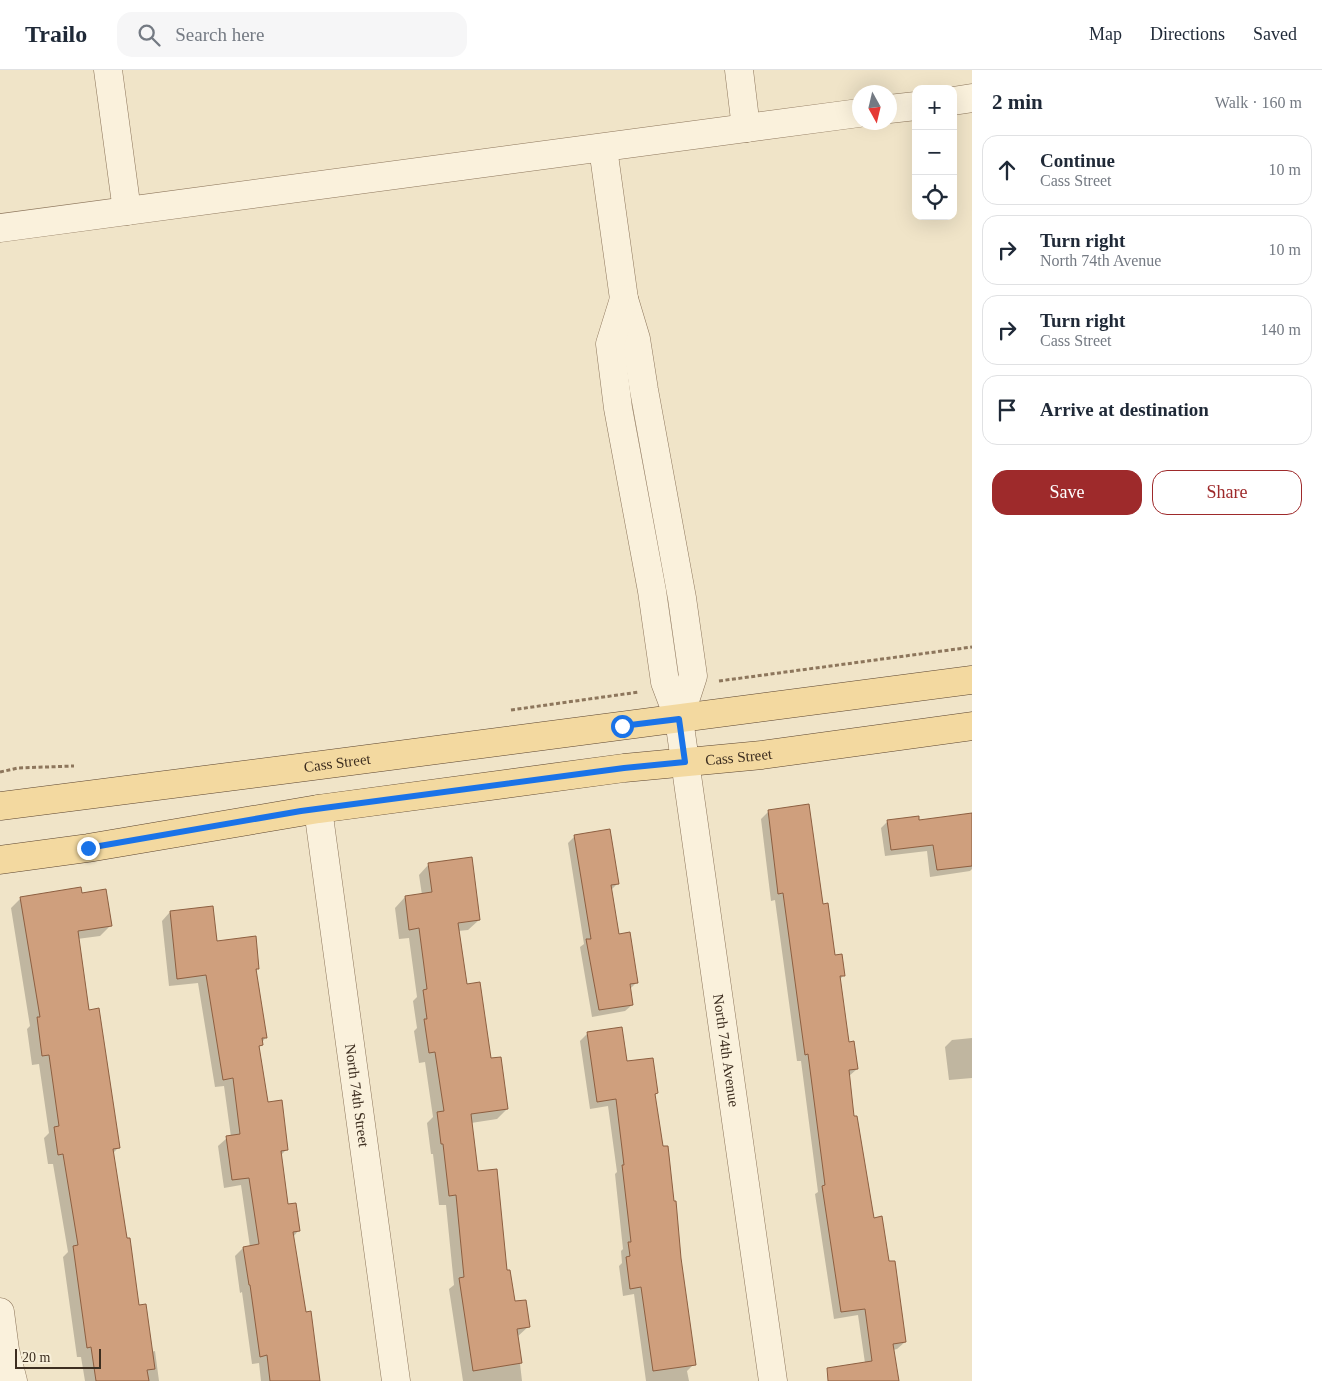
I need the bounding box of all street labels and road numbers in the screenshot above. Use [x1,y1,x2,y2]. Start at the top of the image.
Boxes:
street label: Cass Street [704,746,774,768]
street label: Cass Street [303,751,372,775]
street label: North 74th Avenue [710,993,742,1108]
street label: North 74th Street [342,1043,372,1149]

